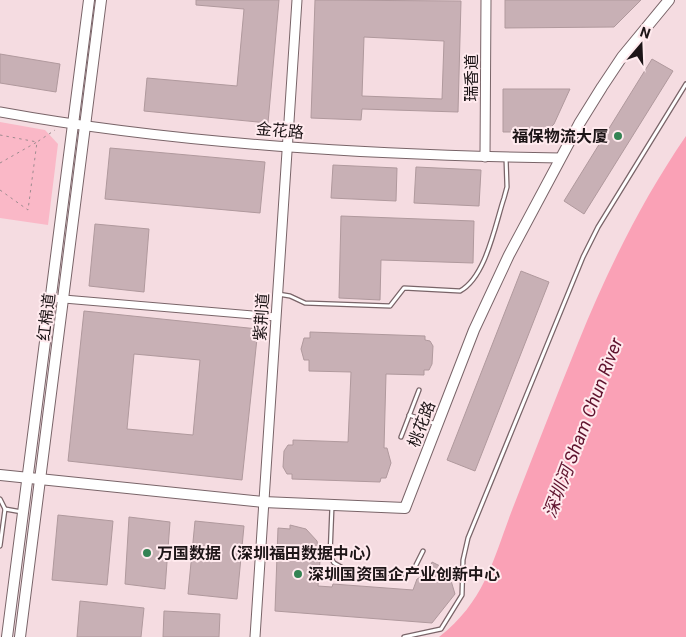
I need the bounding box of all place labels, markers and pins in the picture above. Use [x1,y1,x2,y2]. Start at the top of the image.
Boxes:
place label: 福保物流大厦 [512,127,608,146]
marker: 福保物流大厦 [612,130,624,142]
place label: 万国数据（深圳福田数据中心） [157,544,381,563]
marker: 万国数据（深圳福田数据中心） [141,547,153,559]
place label: 深圳国资国企产业创新中心 [308,565,500,584]
marker: 深圳国资国企产业创新中心 [292,568,304,580]

